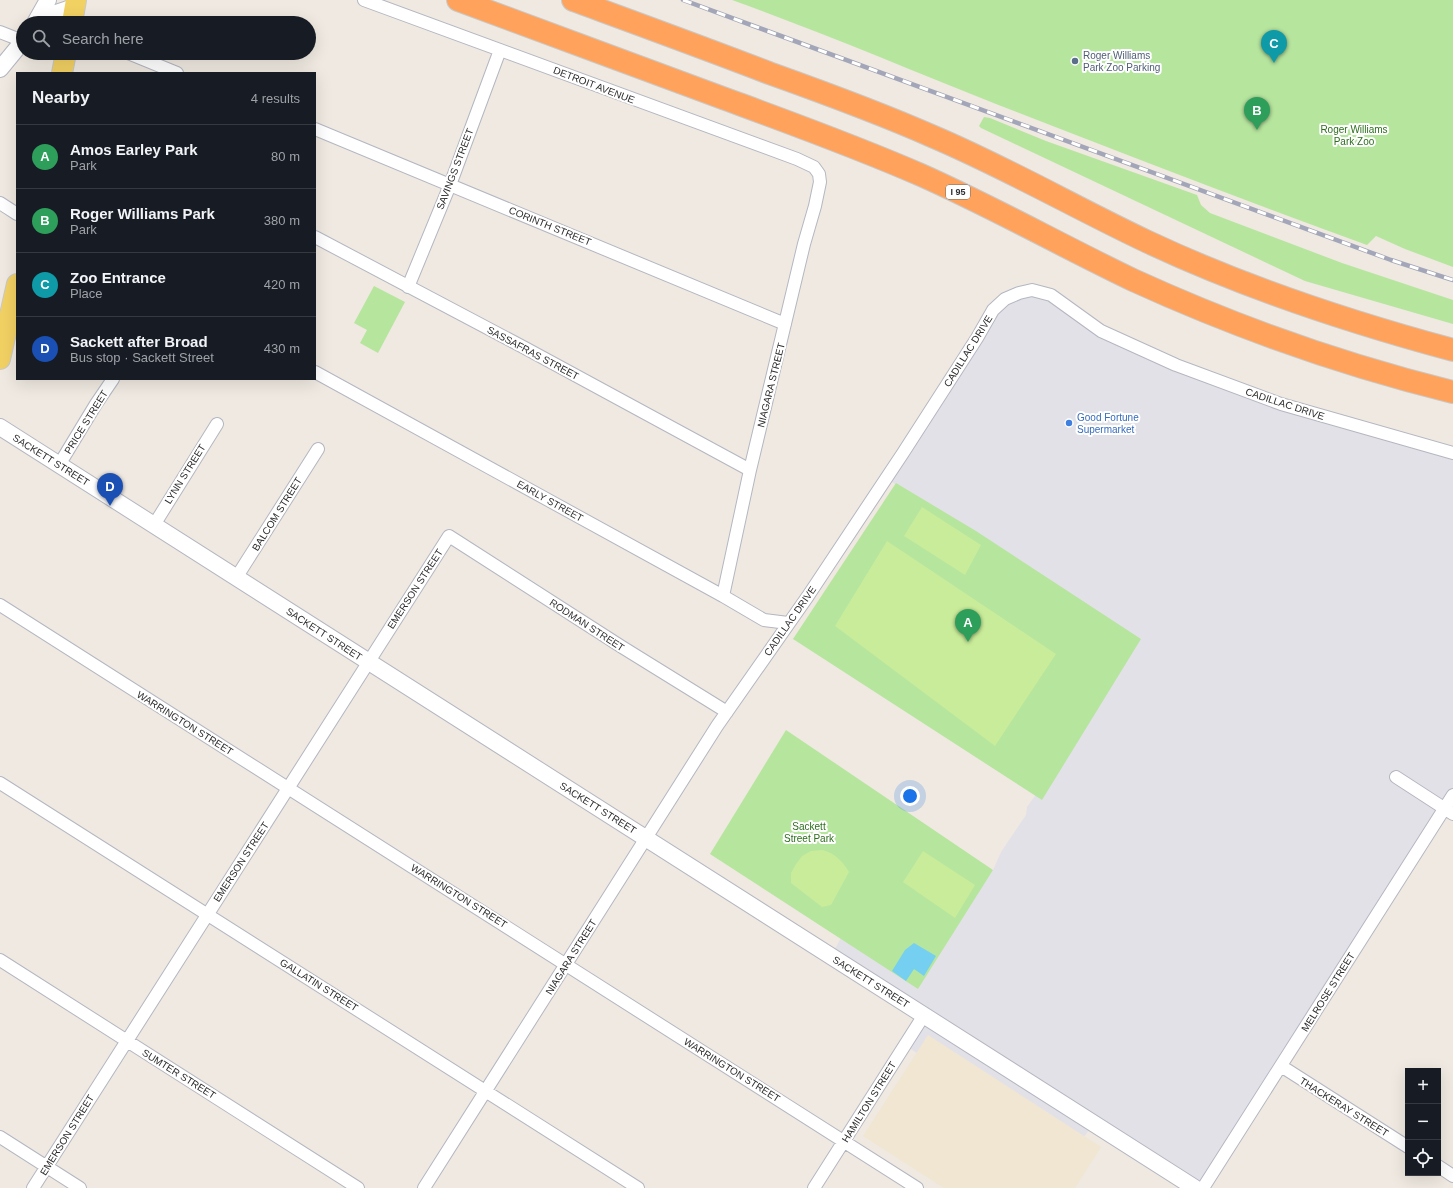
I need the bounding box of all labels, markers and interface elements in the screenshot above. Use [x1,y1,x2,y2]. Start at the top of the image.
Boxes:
search box [16,16,316,60]
icon: search [30,27,52,49]
text: Search here [62,30,144,47]
pin: C [1261,30,1287,63]
place label: Roger Williams Park Zoo Parking [1083,50,1160,73]
marker: Roger Williams Park Zoo Parking [1070,56,1080,66]
street label: DETROIT AVENUE [552,64,637,106]
text: Nearby [32,88,90,107]
text: 4 results [251,91,300,106]
pin: B [1244,97,1270,130]
park label: Roger Williams Park Zoo [1320,124,1388,147]
street label: SAVINGS STREET [434,127,476,211]
text: Amos Earley Park [70,141,198,158]
text: A [40,149,50,164]
text: 80 m [271,149,300,164]
text: Park [70,158,97,173]
road number: I 95 [946,185,970,199]
street label: CORINTH STREET [507,204,593,248]
text: Roger Williams Park [70,205,215,222]
text: B [40,213,50,228]
text: 380 m [264,213,300,228]
text: Park [70,222,97,237]
text: Zoo Entrance [70,269,166,286]
text: C [40,277,50,292]
text: 420 m [264,277,300,292]
text: Place [70,286,103,301]
street label: CADILLAC DRIVE [942,313,995,389]
street label: SASSAFRAS STREET [485,324,581,382]
text: Sackett after Broad [70,333,208,350]
text: D [40,341,50,356]
text: 430 m [264,341,300,356]
street label: NIAGARA STREET [755,342,787,428]
text: Bus stop · Sackett Street [70,350,214,365]
street label: CADILLAC DRIVE [1244,386,1326,422]
street label: PRICE STREET [62,388,110,456]
place label: Good Fortune Supermarket [1077,412,1139,435]
marker: Good Fortune Supermarket [1064,418,1074,428]
street label: SACKETT STREET [11,432,91,488]
street label: LYNN STREET [162,442,208,506]
pin: D [97,473,123,506]
street label: BALCOM STREET [250,475,304,553]
street label: EARLY STREET [515,478,585,524]
street label: EMERSON STREET [385,547,445,631]
street label: CADILLAC DRIVE [762,584,818,658]
street label: RODMAN STREET [548,597,626,653]
street label: SACKETT STREET [284,605,364,663]
pin: A [955,609,981,642]
street label: WARRINGTON STREET [135,689,235,757]
street label: SACKETT STREET [558,780,638,836]
your location [900,786,920,806]
street label: EMERSON STREET [211,820,271,904]
park label: Sackett Street Park [784,821,835,844]
street label: WARRINGTON STREET [409,862,509,930]
street label: NIAGARA STREET [543,917,599,997]
street label: MELROSE STREET [1299,950,1357,1034]
street label: SACKETT STREET [831,954,911,1010]
street label: GALLATIN STREET [278,957,360,1013]
street label: WARRINGTON STREET [682,1036,782,1104]
street label: SUMTER STREET [140,1047,218,1101]
street label: HAMILTON STREET [840,1060,898,1144]
map controls [1405,1068,1441,1176]
button: + [1405,1068,1441,1104]
street label: THACKERAY STREET [1298,1075,1390,1139]
street label: EMERSON STREET [38,1093,96,1177]
button: − [1405,1104,1441,1140]
button: locate [1405,1140,1441,1176]

